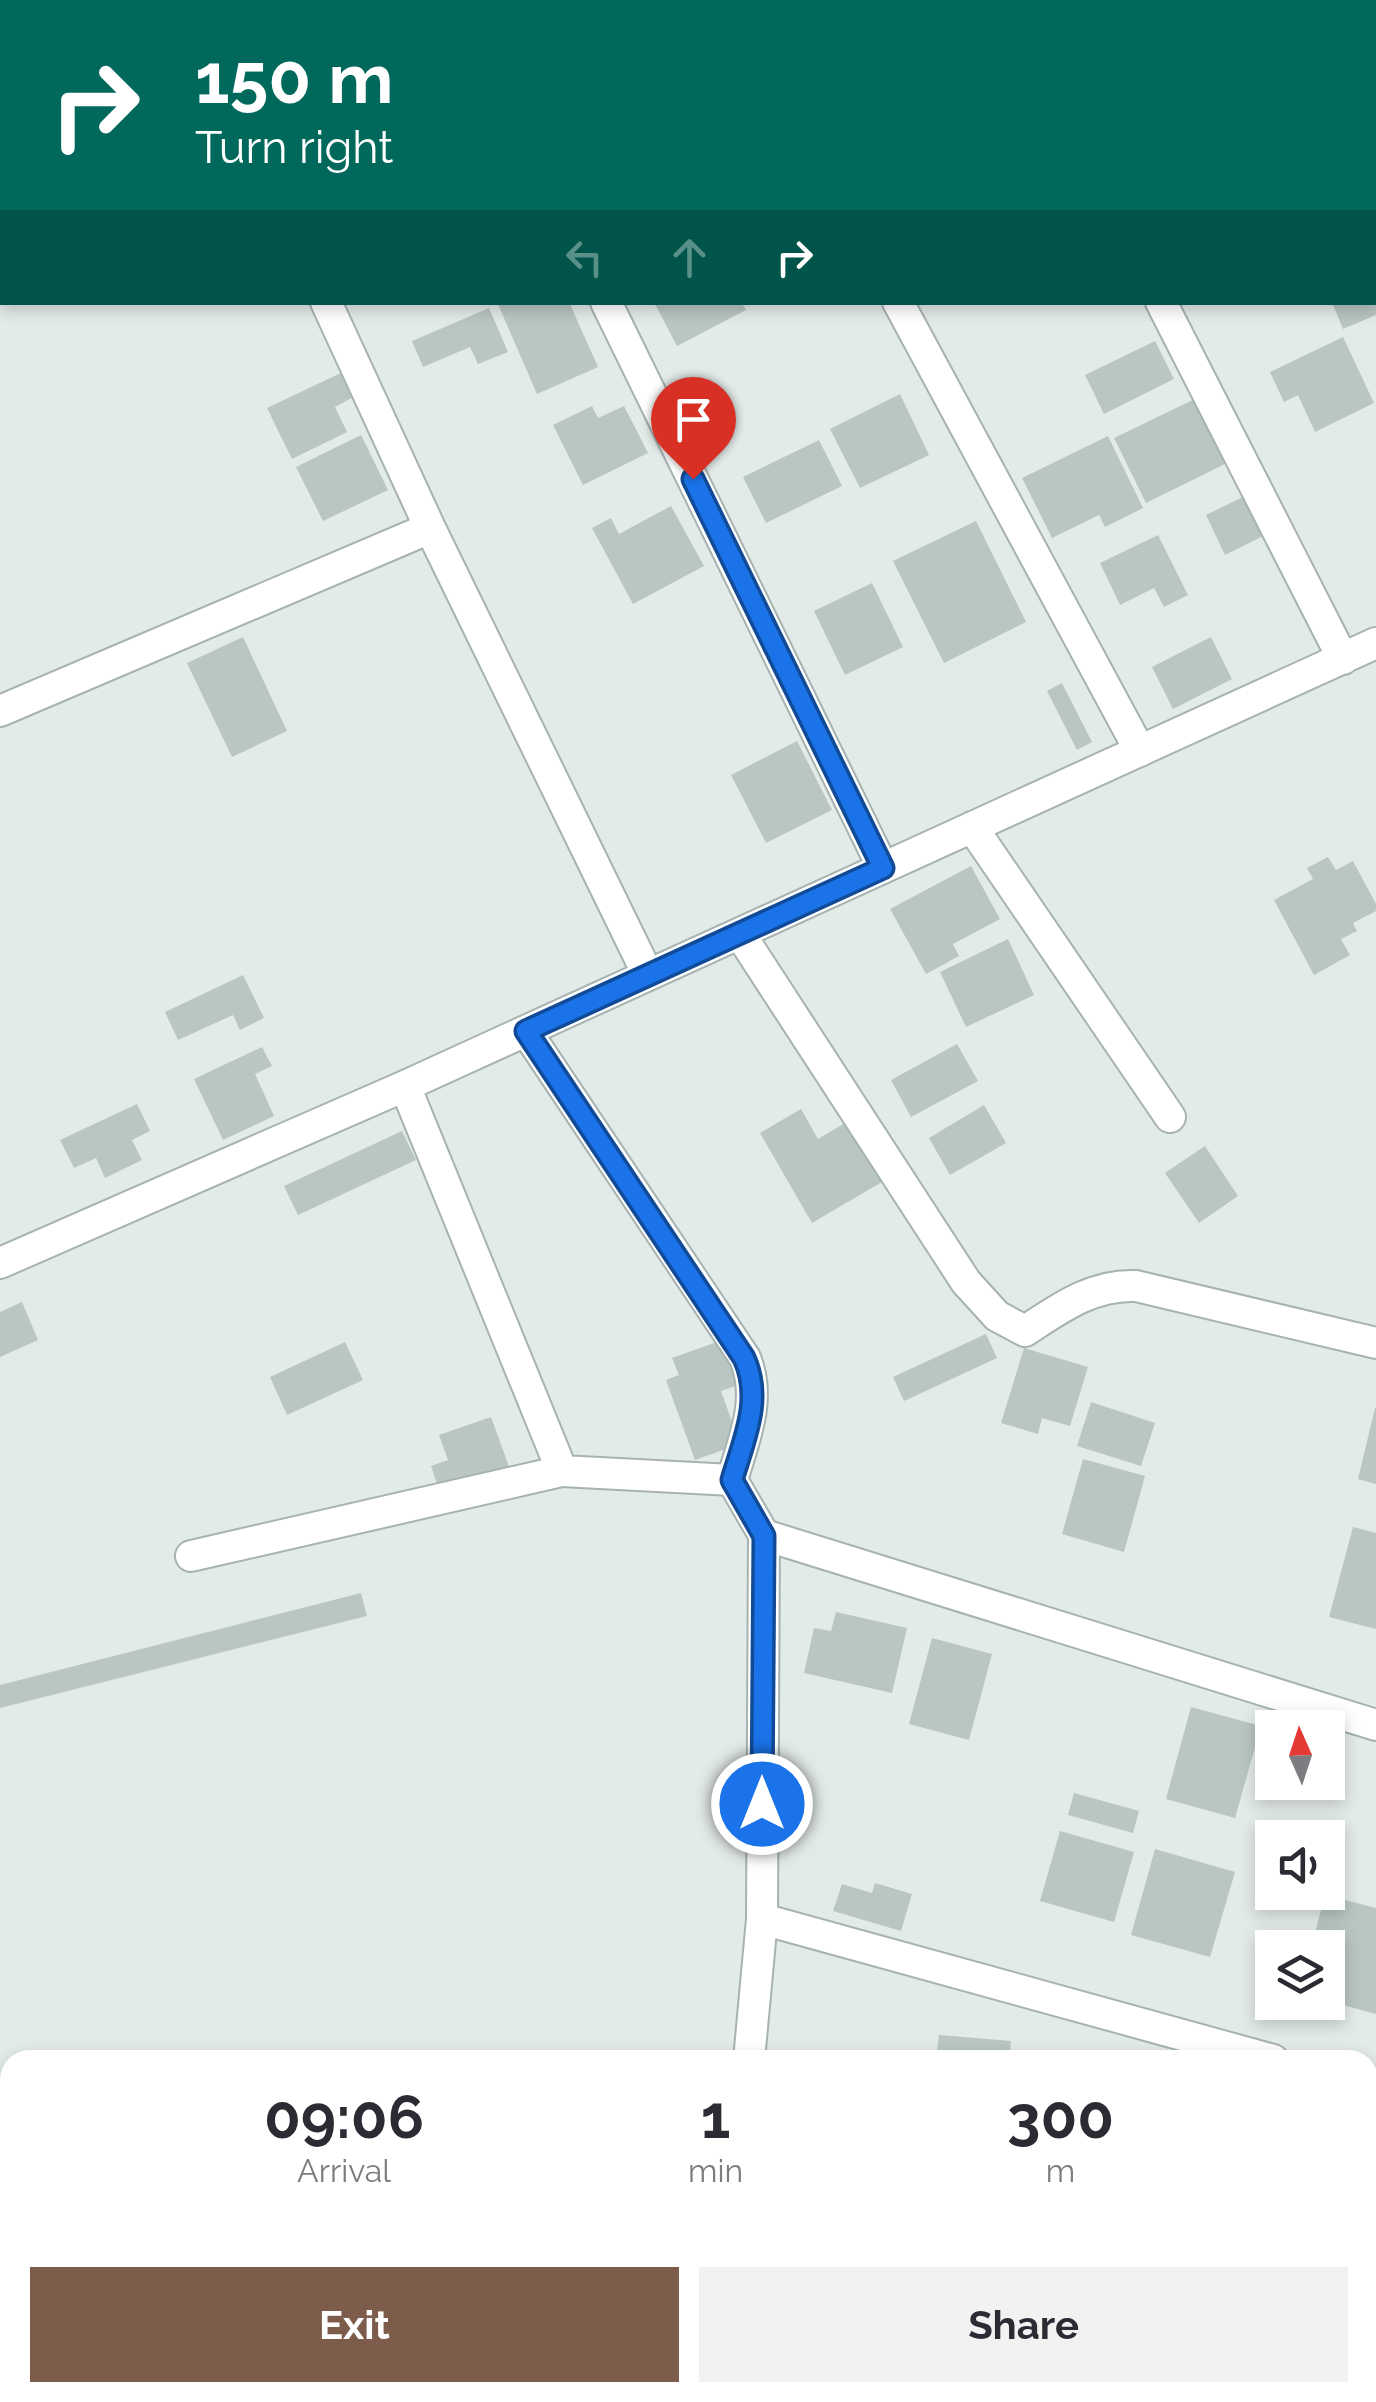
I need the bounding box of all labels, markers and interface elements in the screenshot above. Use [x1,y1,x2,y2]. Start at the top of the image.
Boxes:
text: 150 m [195,37,393,119]
icon: right [30,40,160,170]
text: Turn right [195,121,393,174]
icon: left [557,230,612,285]
icon: ahead [662,230,717,285]
icon: right [767,230,822,285]
pin [651,377,736,480]
icon: arrive [666,392,721,447]
north arrow [1255,1710,1345,1800]
map controls [1255,1710,1345,2020]
position arrow [710,1752,814,1856]
button: sound [1255,1820,1345,1910]
button: layers [1255,1930,1345,2020]
text: 09:06 [264,2082,424,2152]
text: 1 [701,2082,730,2152]
text: 300 [1007,2082,1114,2152]
text: Arrival [297,2152,391,2189]
text: min [688,2152,743,2189]
text: m [1046,2152,1075,2189]
button: Exit [30,2267,679,2382]
button: Share [699,2267,1348,2382]

